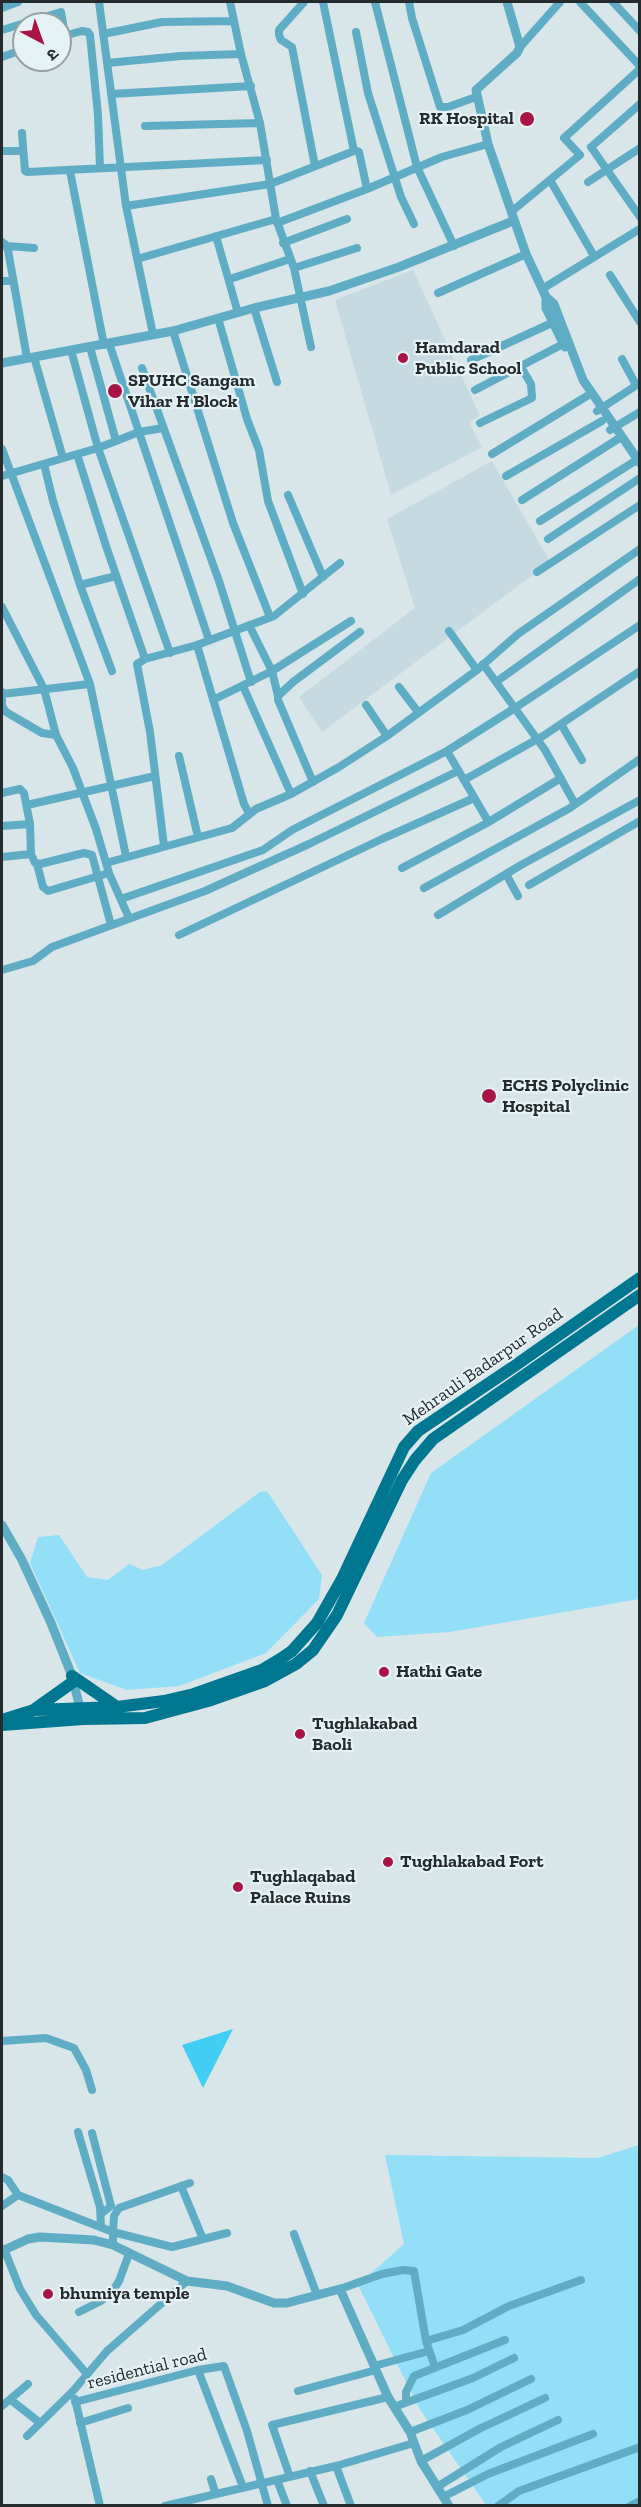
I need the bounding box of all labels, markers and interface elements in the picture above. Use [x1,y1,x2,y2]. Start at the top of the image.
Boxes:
north arrow [12,12,72,72]
text: उ [43,44,63,65]
place label: RK Hospital [419,108,514,130]
marker: RK Hospital [518,110,536,128]
place label: Hamdarad Public School [415,337,521,380]
marker: Hamdarad Public School [396,351,410,365]
place label: SPUHC Sangam Vihar H Block [128,370,255,412]
marker: SPUHC Sangam Vihar H Block [106,382,124,400]
place label: ECHS Polyclinic Hospital [502,1075,629,1118]
marker: ECHS Polyclinic Hospital [480,1087,498,1105]
street label: Mehrauli Badarpur Road [399,1304,567,1430]
place label: Hathi Gate [396,1661,482,1683]
marker: Hathi Gate [377,1665,391,1679]
place label: Tughlakabad Baoli [312,1713,418,1756]
marker: Tughlakabad Baoli [293,1727,307,1741]
place label: Tughlakabad Fort [400,1851,543,1873]
marker: Tughlakabad Fort [381,1855,395,1869]
place label: Tughlaqabad Palace Ruins [250,1866,355,1908]
marker: Tughlaqabad Palace Ruins [231,1880,245,1894]
place label: bhumiya temple [60,2283,190,2305]
marker: bhumiya temple [41,2287,55,2301]
street label: residential road [85,2344,209,2394]

